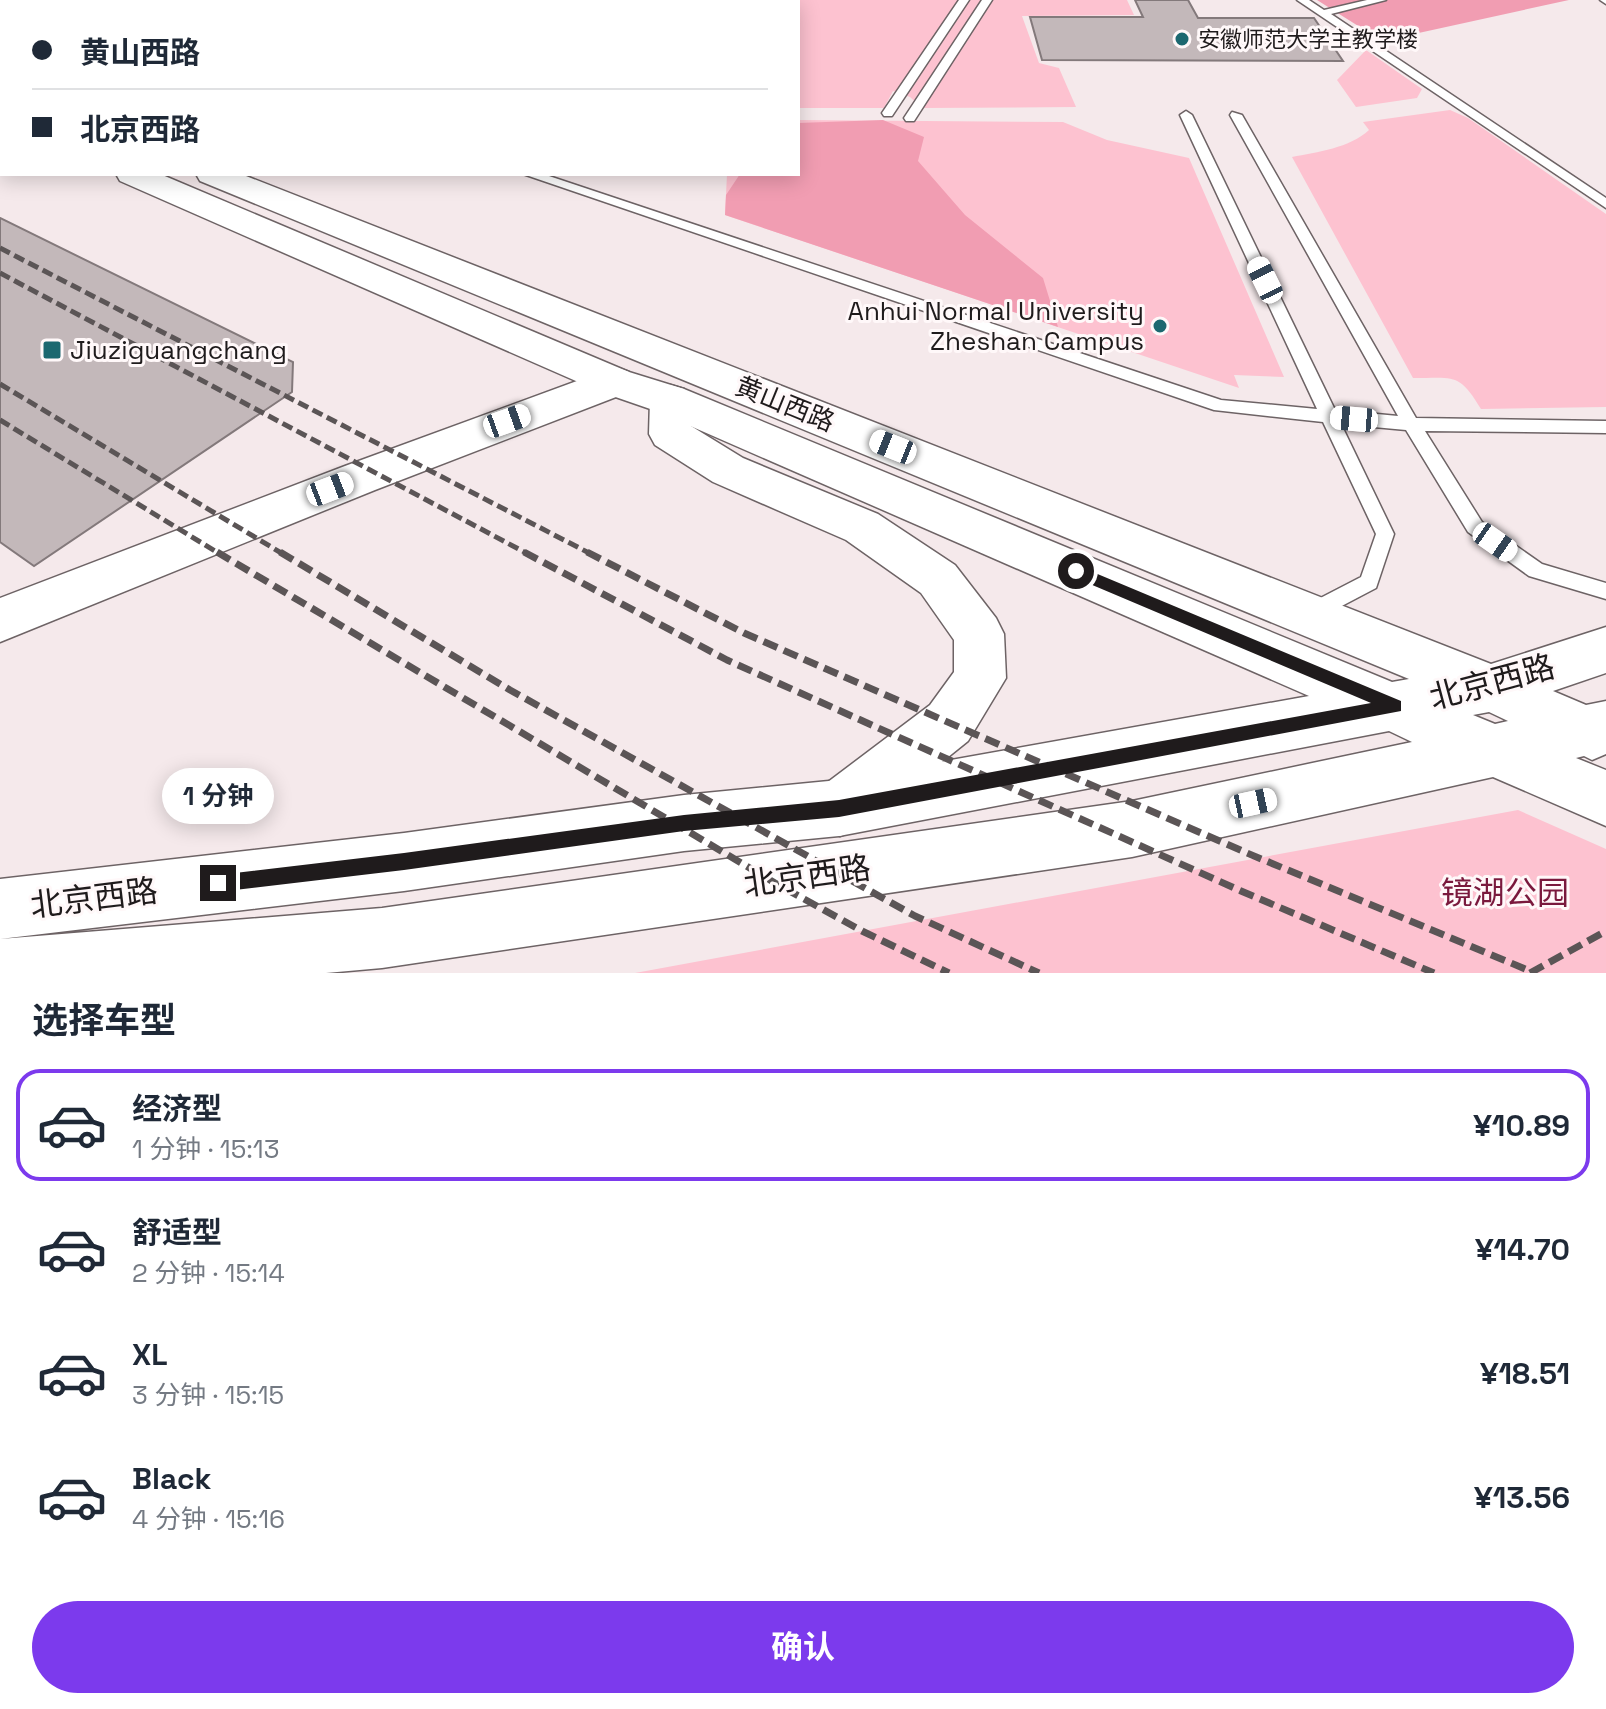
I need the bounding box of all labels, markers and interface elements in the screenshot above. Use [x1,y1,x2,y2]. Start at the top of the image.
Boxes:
place label: 安徽师范大学主教学楼 [1198,25,1418,53]
marker: 安徽师范大学主教学楼 [1173,30,1191,48]
text: 黄山西路 [80,33,200,72]
text: 北京西路 [80,110,200,149]
car [1244,253,1286,307]
place label: Anhui Normal University Zheshan Campus [848,294,1144,358]
marker: Anhui Normal University Zheshan Campus [1151,317,1169,335]
place label: Jiuziguangchang [70,333,287,367]
marker: Jiuziguangchang [41,339,63,361]
street label: 黄山西路 [730,369,840,439]
car [480,402,534,440]
car [1329,405,1379,433]
car [866,427,920,467]
car [303,469,357,509]
car [1468,518,1522,566]
route start [1058,553,1094,589]
street label: 北京西路 [1425,646,1559,718]
callout: 1 分钟 [162,767,274,823]
text: 1 分钟 [183,779,253,813]
car [1227,786,1279,820]
street label: 北京西路 [741,847,873,905]
route end [200,865,236,901]
street label: 北京西路 [28,870,160,926]
park label: 镜湖公园 [1441,873,1569,913]
text: 选择车型 [32,998,176,1044]
icon: car [36,1089,108,1161]
text: 经济型 [132,1089,222,1128]
text: ¥10.89 [1473,1106,1570,1145]
text: 1 分钟 · 15:13 [132,1132,279,1166]
icon: car [36,1213,108,1285]
text: 舒适型 [132,1213,222,1252]
text: ¥14.70 [1475,1230,1570,1269]
text: 2 分钟 · 15:14 [132,1256,285,1290]
text: XL [132,1335,168,1374]
icon: car [36,1337,108,1409]
text: ¥18.51 [1480,1354,1570,1393]
text: 3 分钟 · 15:15 [132,1378,284,1412]
text: Black [132,1459,211,1498]
icon: car [36,1461,108,1533]
text: ¥13.56 [1474,1478,1570,1517]
text: 4 分钟 · 15:16 [132,1502,285,1536]
button: 确认 [32,1601,1574,1693]

